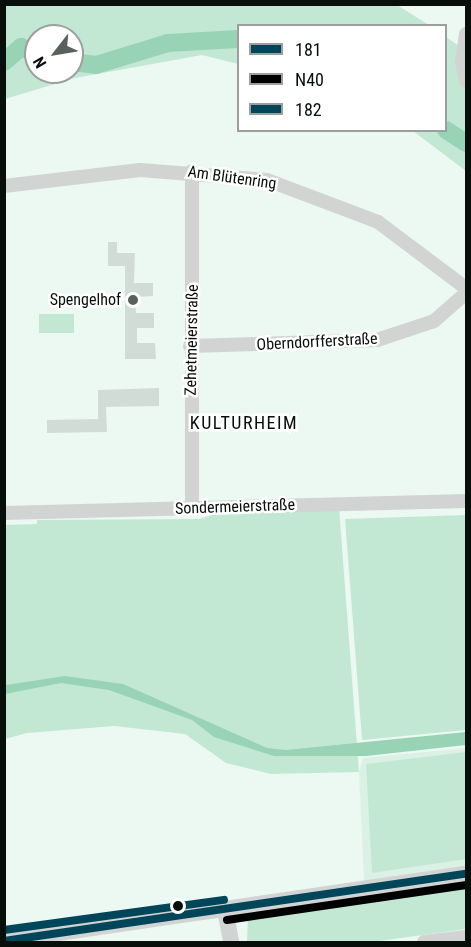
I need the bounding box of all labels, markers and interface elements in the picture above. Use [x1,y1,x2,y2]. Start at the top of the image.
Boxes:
north arrow [24,24,84,84]
legend [237,24,447,132]
text: 181 [295,39,322,60]
text: N [29,53,51,72]
text: N40 [295,69,324,90]
text: 182 [295,99,322,120]
street label: Am Blütenring [186,162,278,194]
street label: Zehetmeierstraße [181,284,203,396]
place label: Spengelhof [50,290,121,310]
marker: Spengelhof [126,293,140,307]
street label: Oberndorfferstraße [256,329,378,355]
district label: KULTURHEIM [190,412,298,434]
street label: Sondermeierstraße [175,495,295,519]
unlabelled marker [172,900,184,912]

